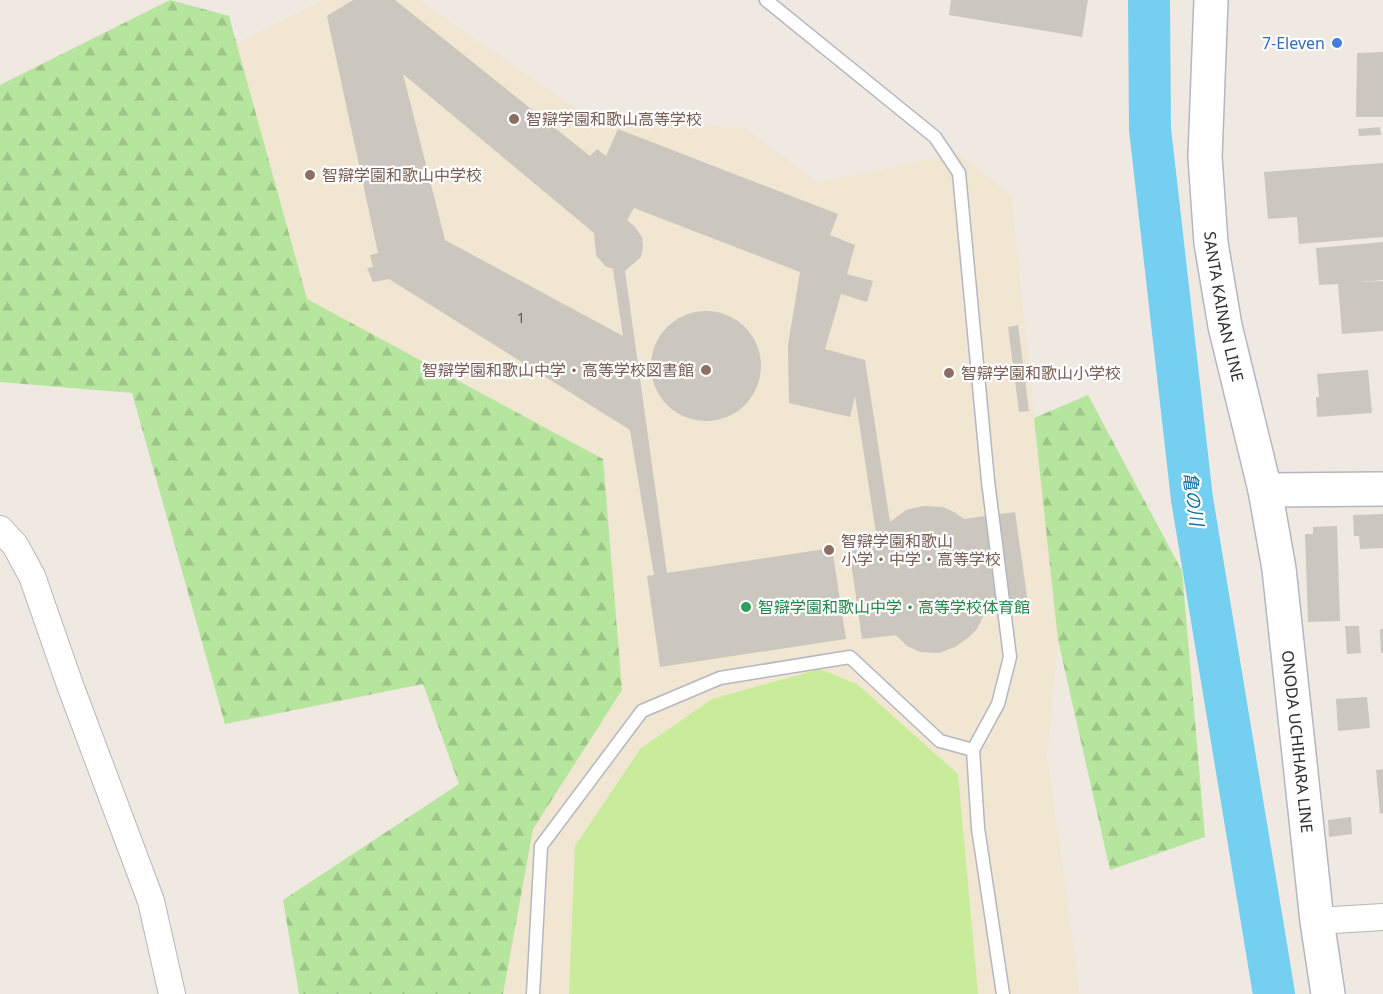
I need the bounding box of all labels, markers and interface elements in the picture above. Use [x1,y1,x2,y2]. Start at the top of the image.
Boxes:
place label: 7-Eleven [1262,32,1325,54]
marker: 7-Eleven [1330,36,1344,50]
place label: 智辯学園和歌山高等学校 [526,108,702,130]
marker: 智辯学園和歌山高等学校 [507,112,521,126]
place label: 智辯学園和歌山中学校 [322,164,482,186]
marker: 智辯学園和歌山中学校 [303,168,317,182]
street label: SANTA KAINAN LINE [1199,231,1249,384]
house number: 1 [517,308,525,327]
place label: 智辯学園和歌山中学・高等学校図書館 [422,359,694,381]
place label: 智辯学園和歌山小学校 [961,362,1121,384]
marker: 智辯学園和歌山中学・高等学校図書館 [699,363,713,377]
marker: 智辯学園和歌山小学校 [942,366,956,380]
water label: 亀の川 [1178,470,1210,529]
place label: 智辯学園和歌山 小学・中学・高等学校 [841,530,1001,570]
marker: 智辯学園和歌山 小学・中学・高等学校 [822,543,836,557]
place label: 智辯学園和歌山中学・高等学校体育館 [758,596,1030,618]
marker: 智辯学園和歌山中学・高等学校体育館 [739,600,753,614]
street label: ONODA UCHIHARA LINE [1277,649,1318,834]

